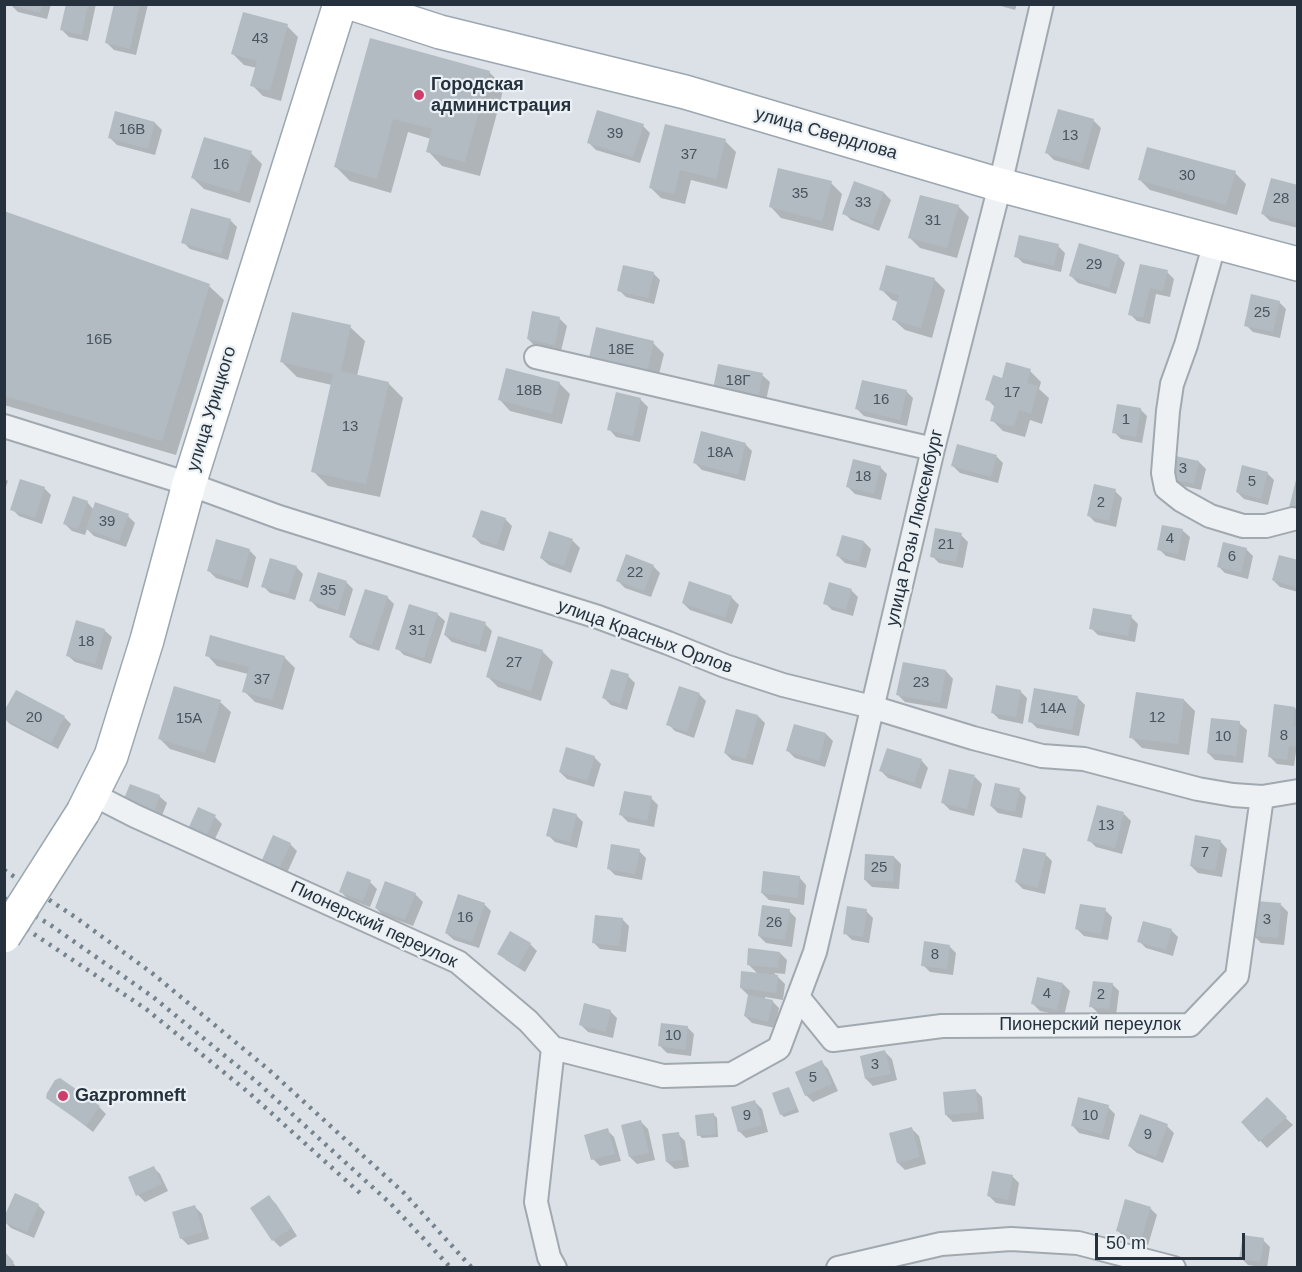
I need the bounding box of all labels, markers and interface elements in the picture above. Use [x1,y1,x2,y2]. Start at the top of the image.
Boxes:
house number: 43 [252,30,268,48]
place label: Городская администрация [431,74,571,116]
marker: Городская администрация [412,88,426,102]
street label: улица Свердлова [752,103,900,165]
house number: 16В [119,121,145,139]
house number: 39 [607,125,623,143]
house number: 13 [1062,127,1078,145]
house number: 37 [681,146,697,164]
house number: 16 [213,156,229,174]
house number: 30 [1179,167,1195,185]
house number: 35 [792,185,808,203]
house number: 28 [1273,190,1289,208]
house number: 33 [855,194,871,212]
house number: 31 [925,212,941,230]
house number: 29 [1086,256,1102,274]
house number: 25 [1254,304,1270,322]
house number: 16Б [86,331,112,349]
house number: 18Е [608,341,634,359]
street label: улица Урицкого [183,344,241,474]
house number: 18Г [726,372,750,390]
house number: 18В [516,382,542,400]
house number: 17 [1004,384,1020,402]
house number: 16 [873,391,889,409]
house number: 1 [1122,411,1130,429]
house number: 13 [342,418,358,436]
street label: улица Розы Люксембург [882,427,948,629]
house number: 18А [707,444,733,462]
house number: 3 [1179,460,1187,478]
house number: 18 [855,468,871,486]
house number: 5 [1248,473,1256,491]
house number: 2 [1097,494,1105,512]
house number: 39 [99,513,115,531]
house number: 4 [1166,530,1174,548]
house number: 21 [938,536,954,554]
house number: 6 [1228,548,1236,566]
house number: 22 [627,564,643,582]
house number: 35 [320,582,336,600]
street label: улица Красных Орлов [555,595,735,679]
house number: 31 [409,622,425,640]
house number: 18 [78,633,94,651]
house number: 27 [506,654,522,672]
house number: 37 [254,671,270,689]
house number: 23 [913,674,929,692]
house number: 14А [1040,700,1066,718]
house number: 20 [26,709,42,727]
house number: 12 [1149,709,1165,727]
house number: 15А [176,710,202,728]
house number: 8 [1280,727,1288,745]
house number: 10 [1215,728,1231,746]
house number: 13 [1098,817,1114,835]
house number: 7 [1201,844,1209,862]
house number: 25 [871,859,887,877]
street label: Пионерский переулок [287,877,461,973]
house number: 16 [457,909,473,927]
house number: 3 [1263,911,1271,929]
house number: 26 [766,914,782,932]
house number: 8 [931,946,939,964]
house number: 4 [1043,985,1051,1003]
house number: 2 [1097,986,1105,1004]
street label: Пионерский переулок [999,1014,1181,1036]
house number: 10 [665,1027,681,1045]
house number: 3 [871,1056,879,1074]
house number: 5 [809,1069,817,1087]
place label: Gazpromneft [75,1085,186,1107]
marker: Gazpromneft [56,1089,70,1103]
house number: 9 [743,1107,751,1125]
house number: 10 [1082,1107,1098,1125]
house number: 9 [1144,1126,1152,1144]
scale bar [1098,1221,1248,1259]
text: 50 m [1106,1233,1146,1253]

